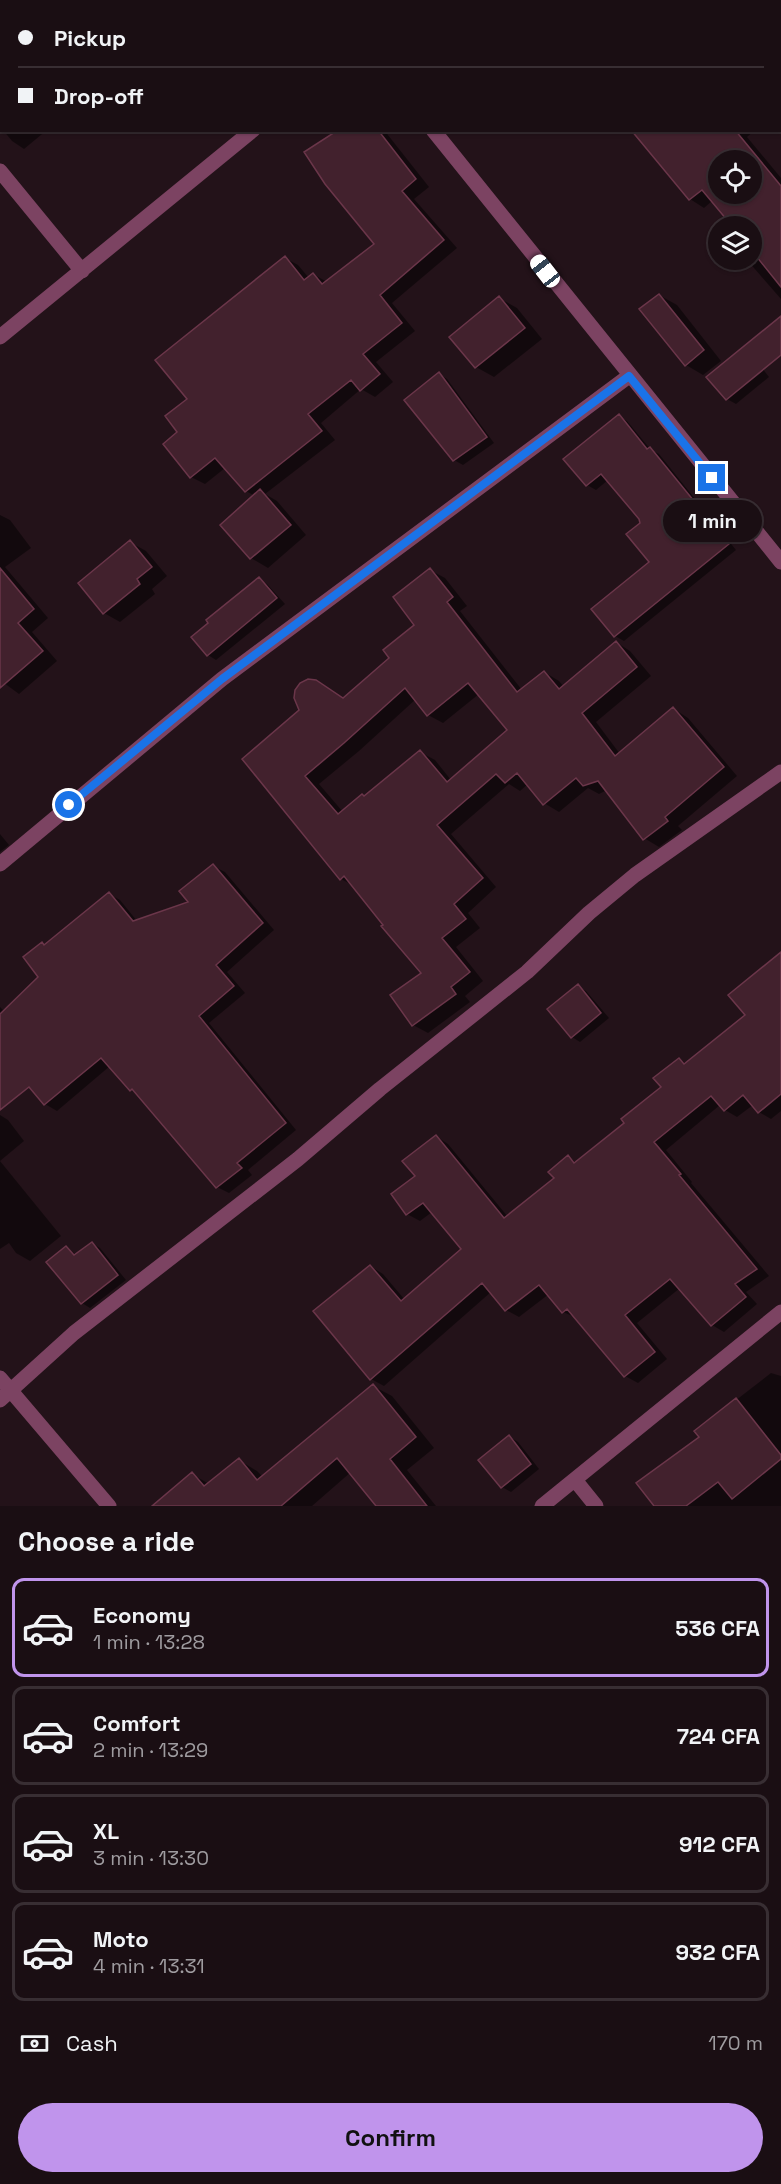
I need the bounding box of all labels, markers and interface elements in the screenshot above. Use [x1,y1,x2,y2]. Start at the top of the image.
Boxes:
text: Pickup [54,24,126,52]
text: Drop-off [54,82,144,110]
map controls [708,150,762,270]
button: locate [708,150,762,204]
button: layers [708,216,762,270]
car [527,251,563,291]
route end [698,464,725,491]
callout: 1 min [662,499,762,541]
text: 1 min [688,508,737,534]
route start [55,791,82,818]
text: Choose a ride [18,1524,195,1559]
icon: car [21,1601,75,1655]
text: Economy [93,1601,191,1629]
text: 536 CFA [675,1614,760,1642]
text: 1 min · 13:28 [93,1629,205,1655]
icon: car [21,1709,75,1763]
text: Comfort [93,1709,181,1737]
text: 724 CFA [677,1722,760,1750]
text: 2 min · 13:29 [93,1737,208,1763]
icon: car [21,1817,75,1871]
text: XL [93,1817,119,1845]
text: 912 CFA [679,1830,760,1858]
text: 3 min · 13:30 [93,1845,209,1871]
icon: car [21,1925,75,1979]
text: Moto [93,1925,149,1953]
text: 932 CFA [675,1938,760,1966]
text: 4 min · 13:31 [93,1953,205,1979]
icon: cash [18,2027,51,2060]
text: Cash [66,2029,118,2057]
text: 170 m [708,2030,763,2056]
button: Confirm [18,2103,763,2172]

